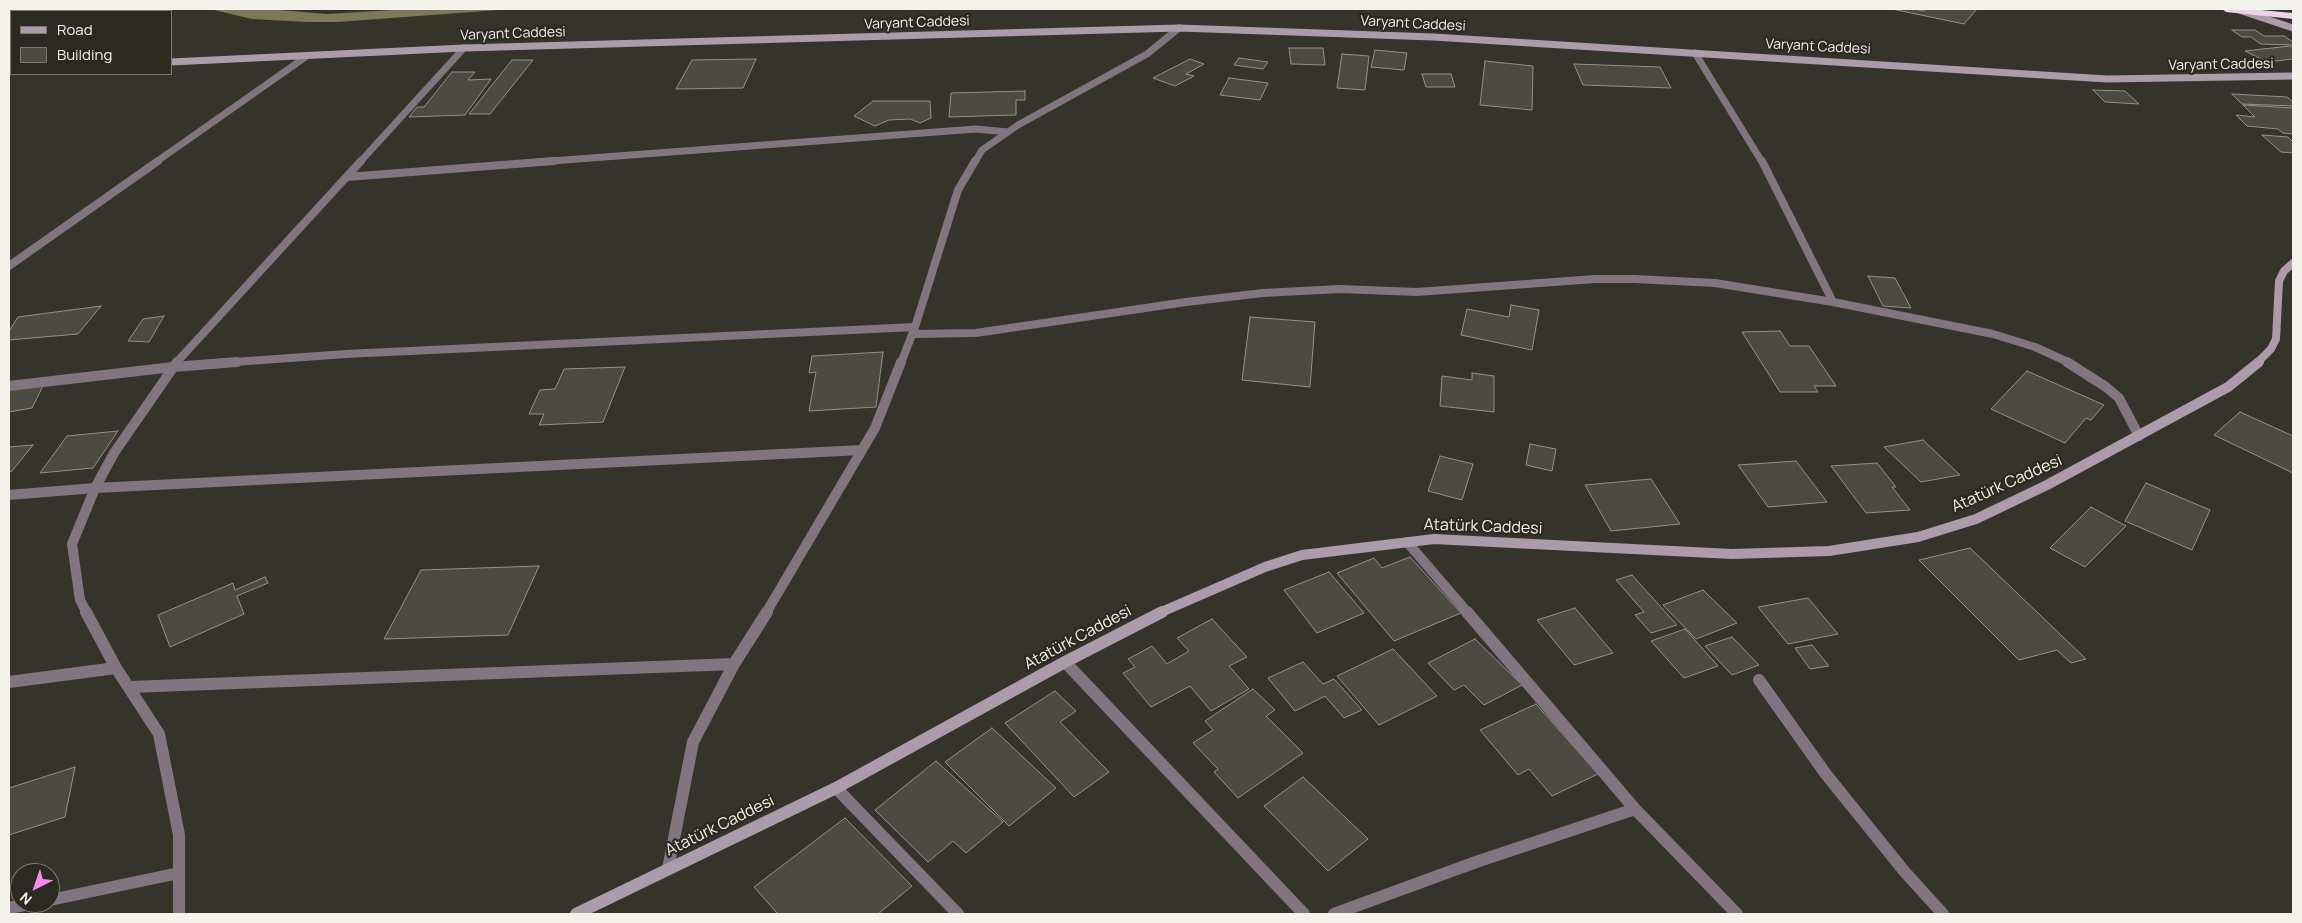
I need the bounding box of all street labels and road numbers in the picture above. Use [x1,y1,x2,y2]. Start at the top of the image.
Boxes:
street label: Varyant Caddesi [864,13,970,33]
street label: Varyant Caddesi [1360,13,1466,35]
street label: Varyant Caddesi [460,24,566,44]
street label: Varyant Caddesi [1765,36,1871,58]
street label: Varyant Caddesi [2168,56,2274,74]
street label: Atatürk Caddesi [1949,451,2065,517]
street label: Atatürk Caddesi [1423,515,1543,539]
street label: Atatürk Caddesi [1021,602,1135,674]
street label: Atatürk Caddesi [662,791,778,861]

